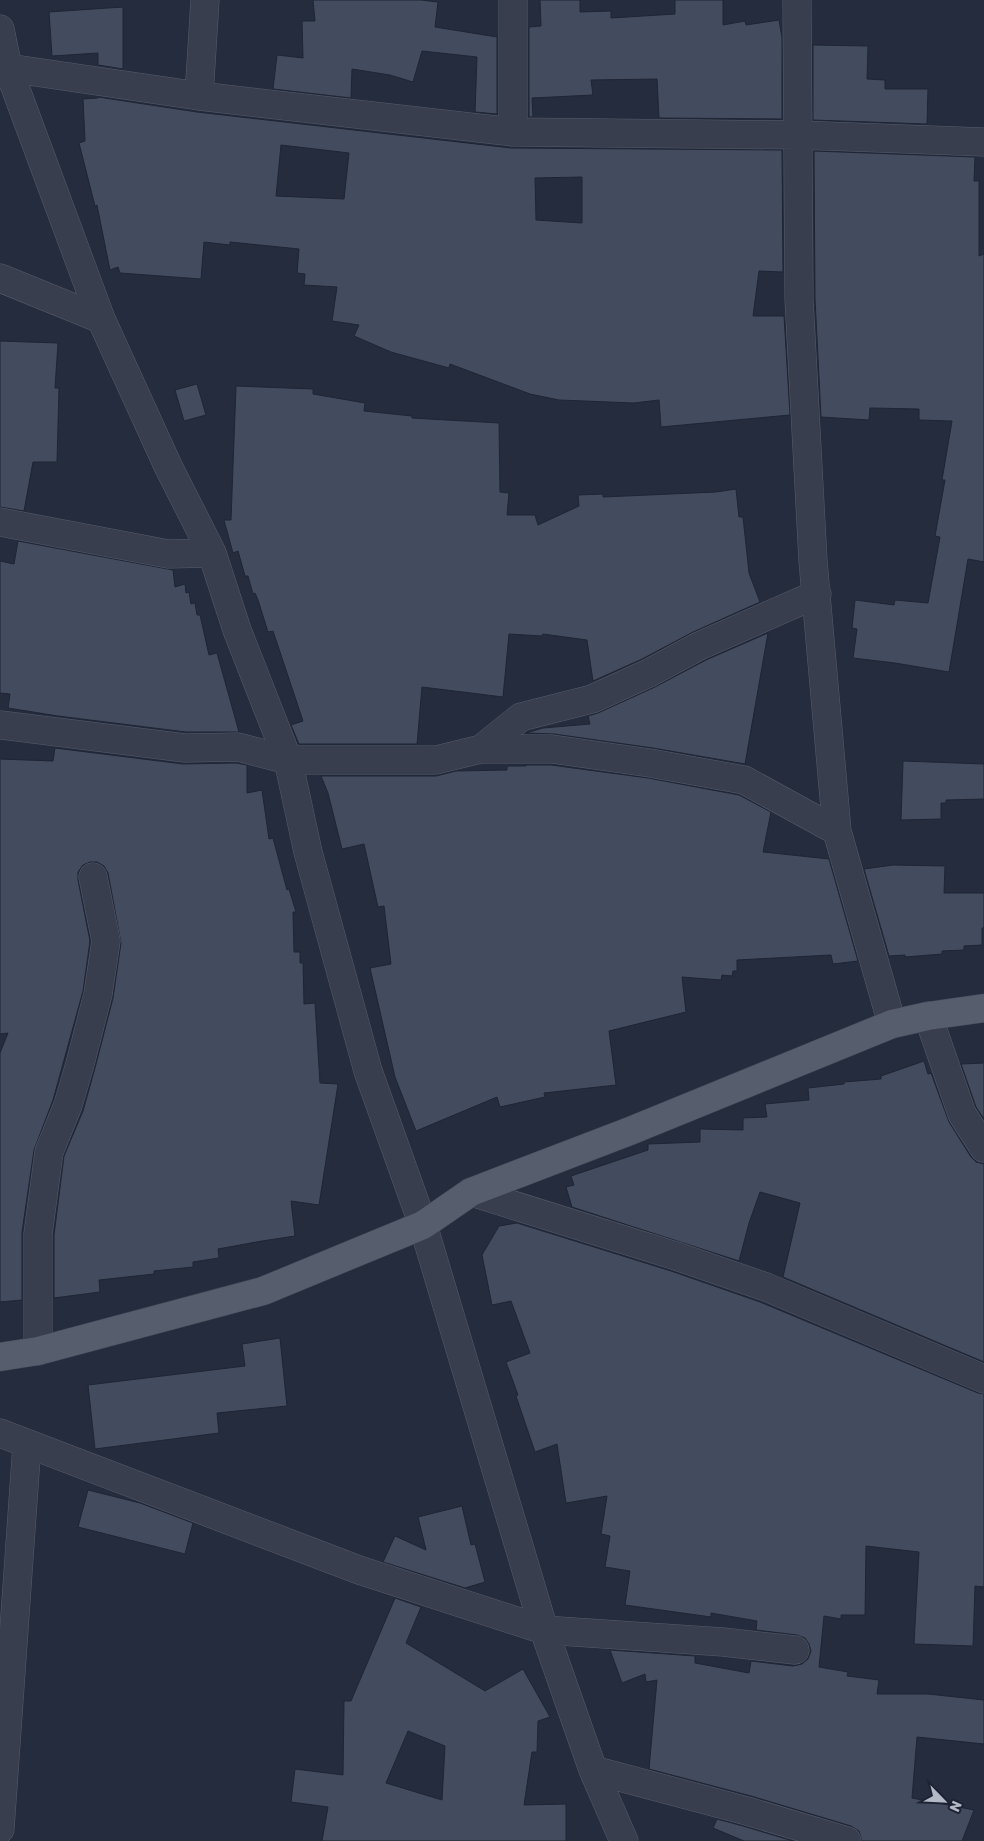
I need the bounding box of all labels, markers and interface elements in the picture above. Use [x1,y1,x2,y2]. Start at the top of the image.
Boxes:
north arrow [919,1776,969,1826]
text: N [946,1798,965,1814]

